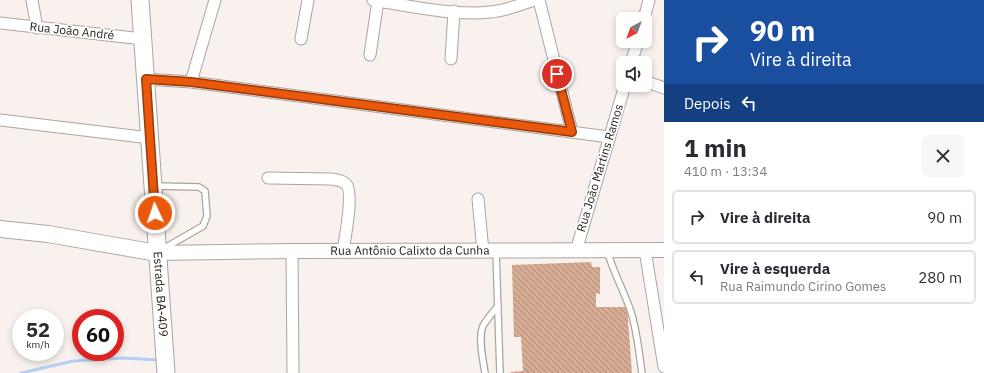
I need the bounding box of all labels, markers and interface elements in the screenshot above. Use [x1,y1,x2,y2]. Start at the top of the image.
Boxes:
north arrow [616,12,652,48]
map controls [616,12,652,92]
text: 90 m [750,12,815,49]
icon: right [684,16,736,68]
street label: Rua João André [29,19,115,42]
text: Vire à direita [750,48,852,71]
button: sound [616,56,652,92]
pin [540,57,574,91]
icon: arrive [546,63,568,85]
icon: left [738,92,760,114]
text: Depois [684,94,730,113]
street label: Rua João Martins Ramos [573,102,626,234]
text: 1 min [684,132,747,164]
button: close [922,135,964,177]
text: 410 m · 13:34 [684,163,767,180]
position arrow [134,192,176,234]
icon: right [686,206,708,228]
text: Vire à direita [720,208,810,227]
text: 90 m [927,208,962,227]
street label: Rua Antônio Calixto da Cunha [330,242,490,258]
street label: Estrada BA-409 [151,251,171,337]
text: Vire à esquerda [720,259,830,278]
icon: left [686,266,708,288]
text: 280 m [918,268,962,287]
text: Rua Raimundo Cirino Gomes [720,278,886,295]
speed limit sign: 60 [72,309,124,361]
text: 52 [26,316,50,343]
text: km/h [26,338,50,351]

